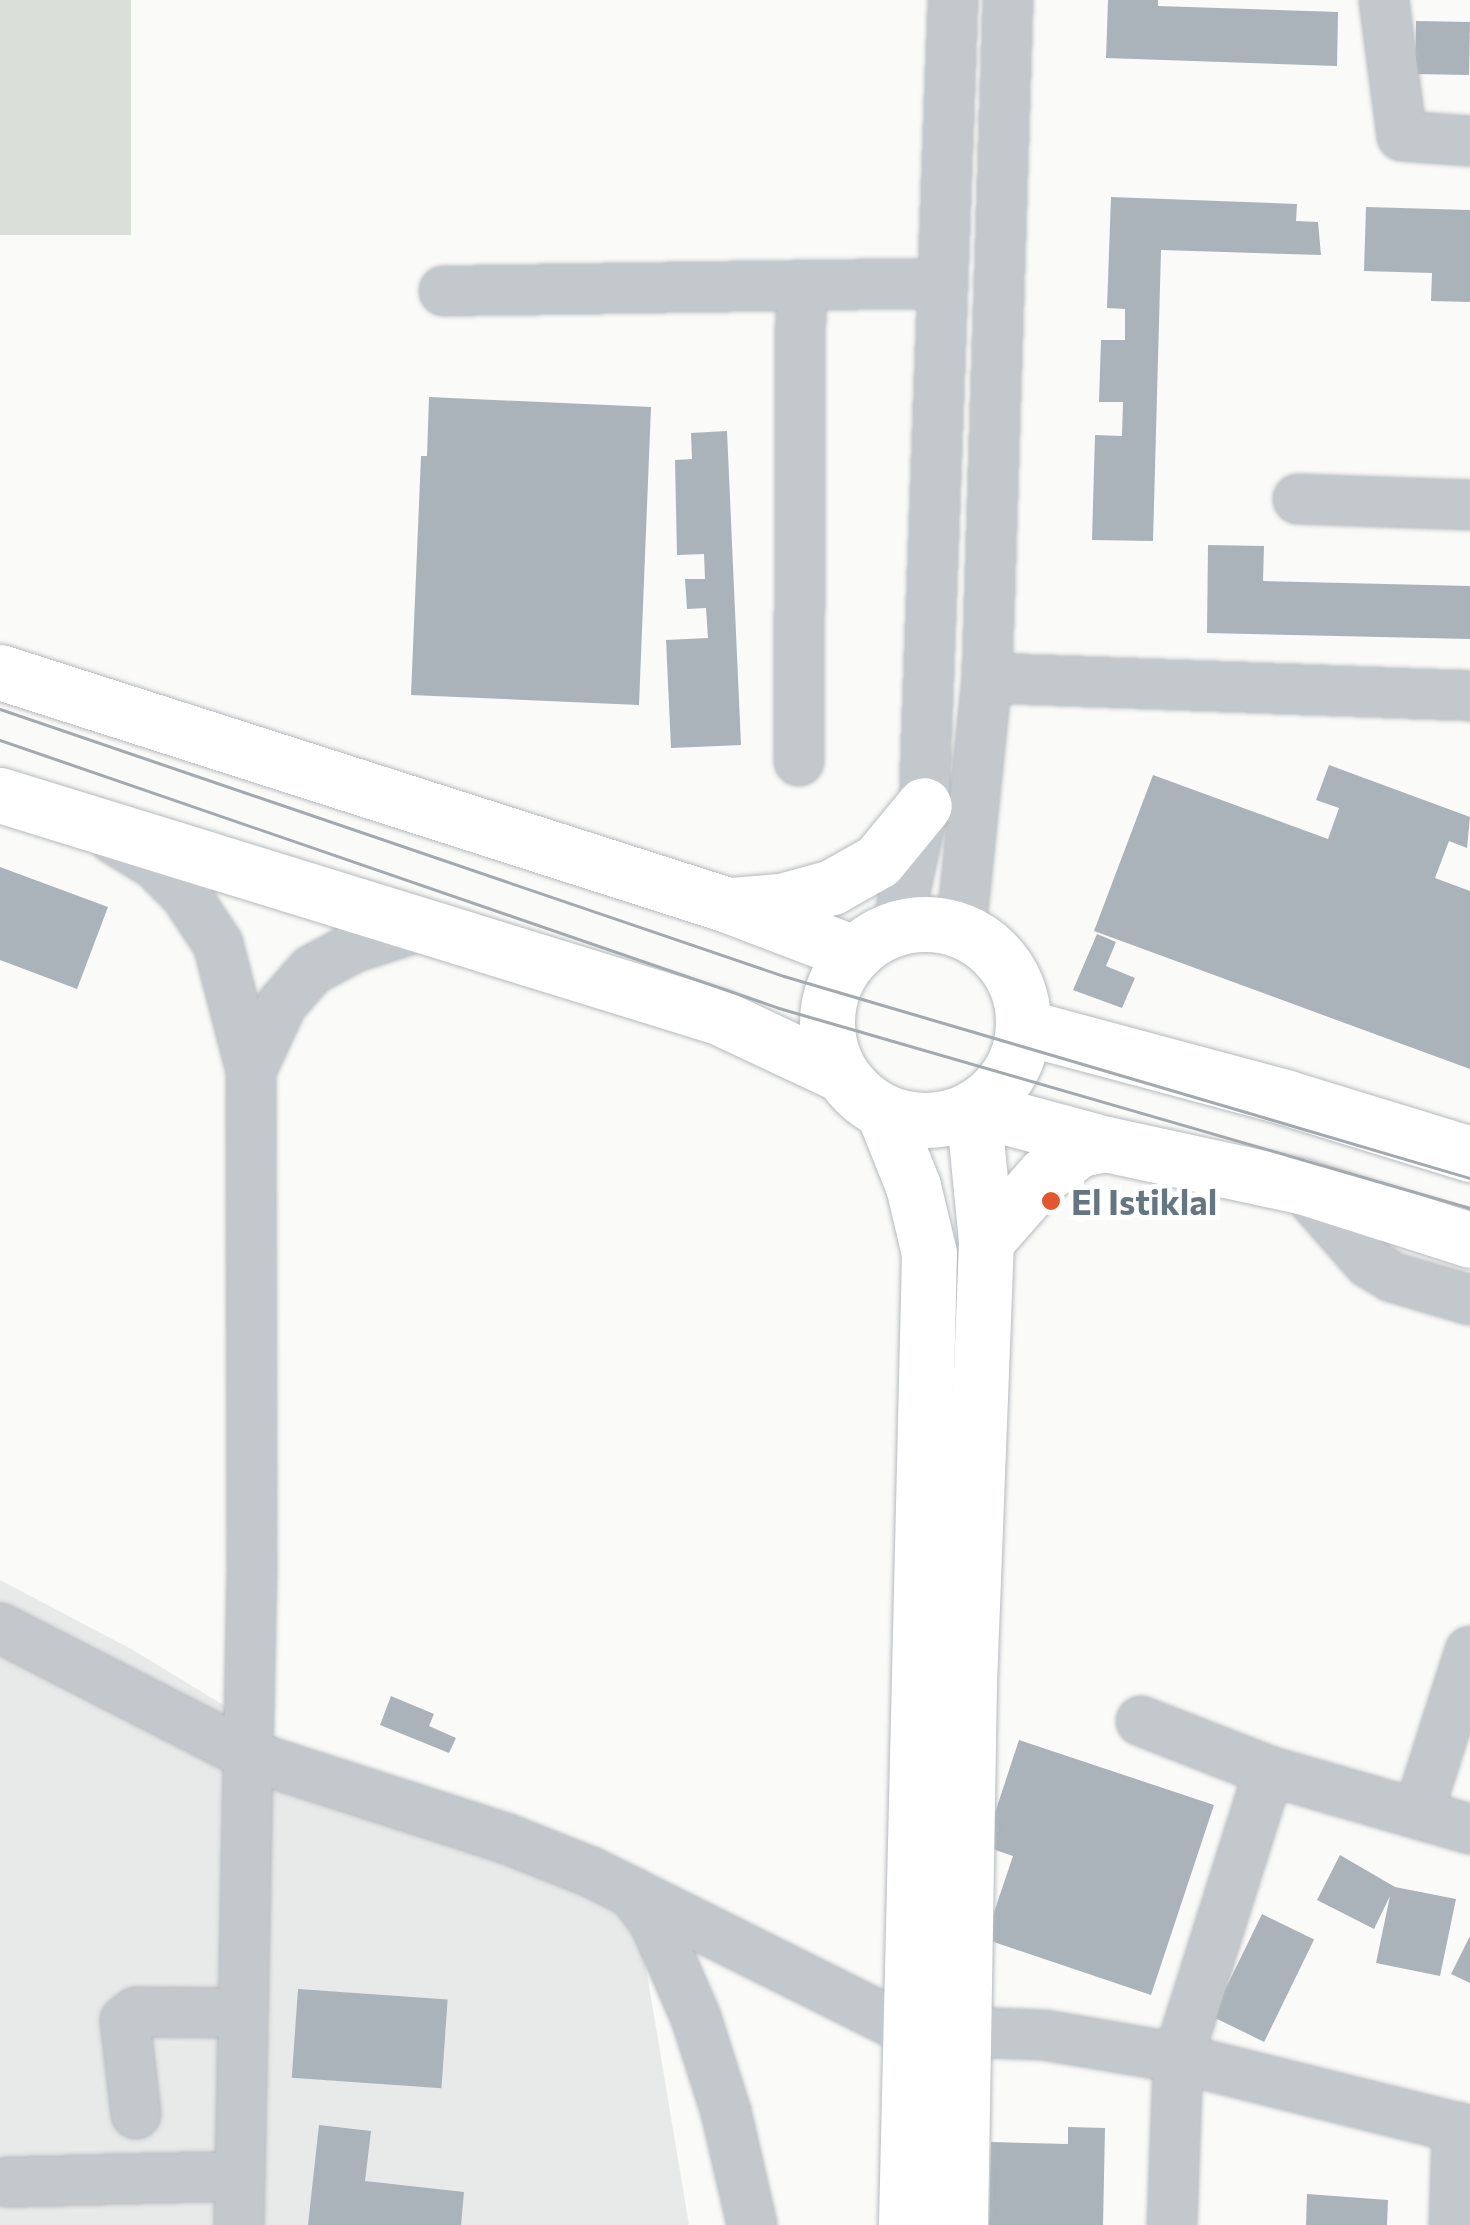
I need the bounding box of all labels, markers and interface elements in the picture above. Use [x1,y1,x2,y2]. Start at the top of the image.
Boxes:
place label: El Istiklal [1071,1180,1217,1222]
marker: El Istiklal [1040,1190,1062,1212]

